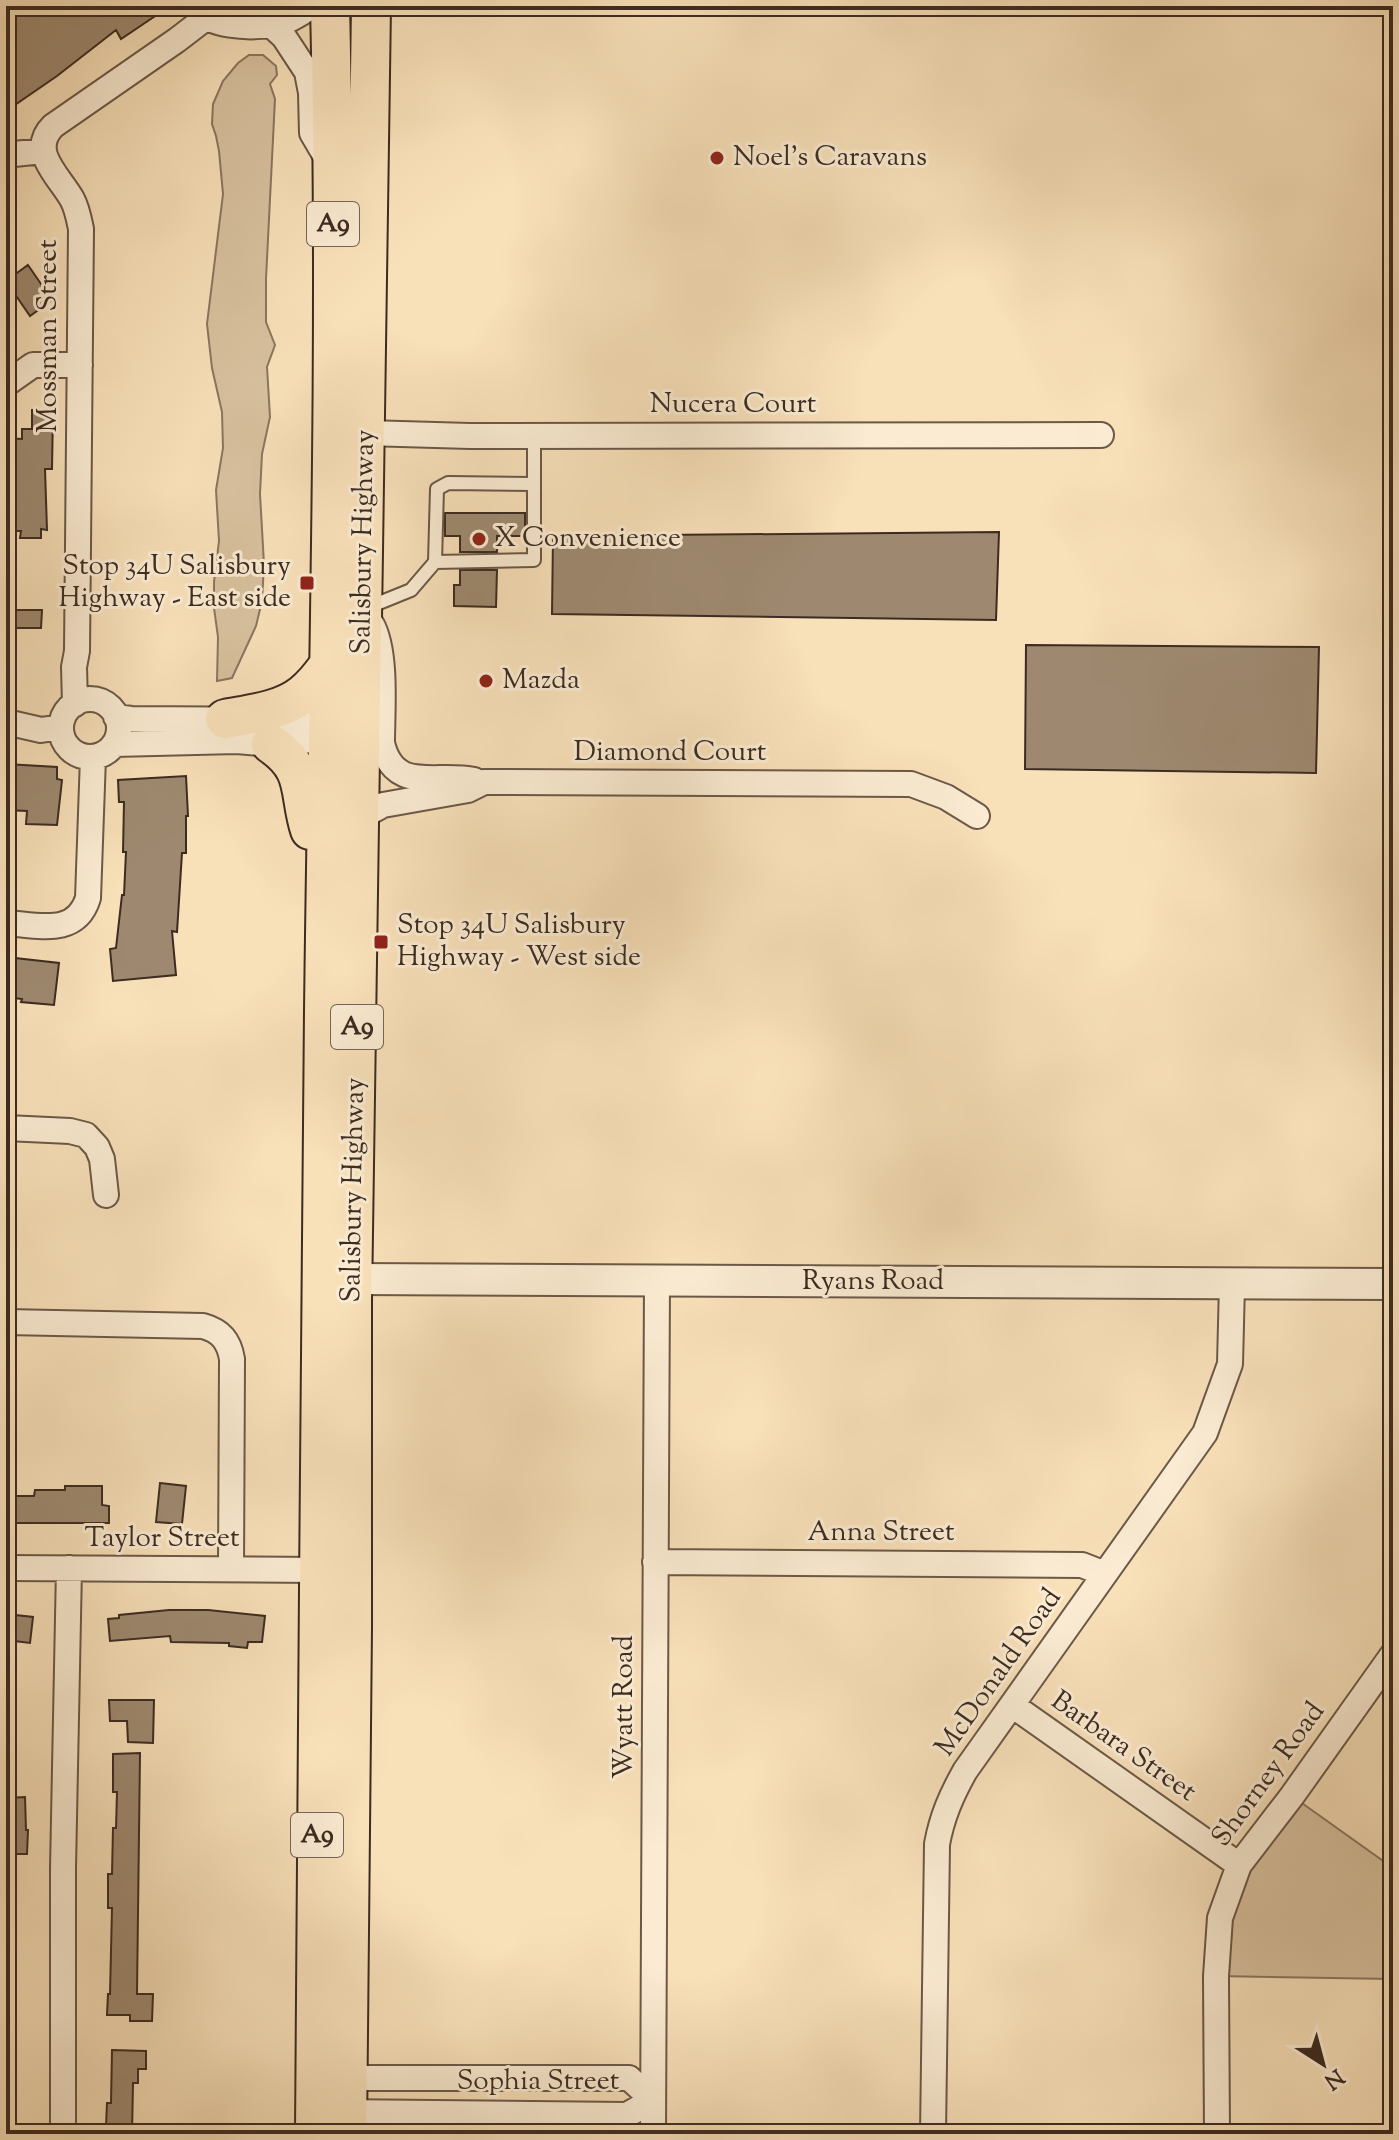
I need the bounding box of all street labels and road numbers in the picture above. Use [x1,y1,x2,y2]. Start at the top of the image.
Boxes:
road number: A9 [307,202,359,246]
street label: Mossman Street [29,239,69,433]
street label: Nucera Court [650,385,817,425]
street label: Salisbury Highway [342,429,386,655]
street label: Diamond Court [574,733,767,773]
road number: A9 [331,1005,383,1049]
street label: Salisbury Highway [332,1077,376,1303]
street label: Ryans Road [802,1262,944,1302]
street label: Anna Street [807,1513,955,1553]
street label: Taylor Street [84,1519,240,1559]
street label: McDonald Road [926,1581,1072,1765]
street label: Wyatt Road [605,1635,645,1779]
street label: Barbara Street [1042,1682,1204,1812]
street label: Shorney Road [1203,1694,1335,1856]
road number: A9 [291,1813,343,1857]
street label: Sophia Street [457,2062,620,2102]

